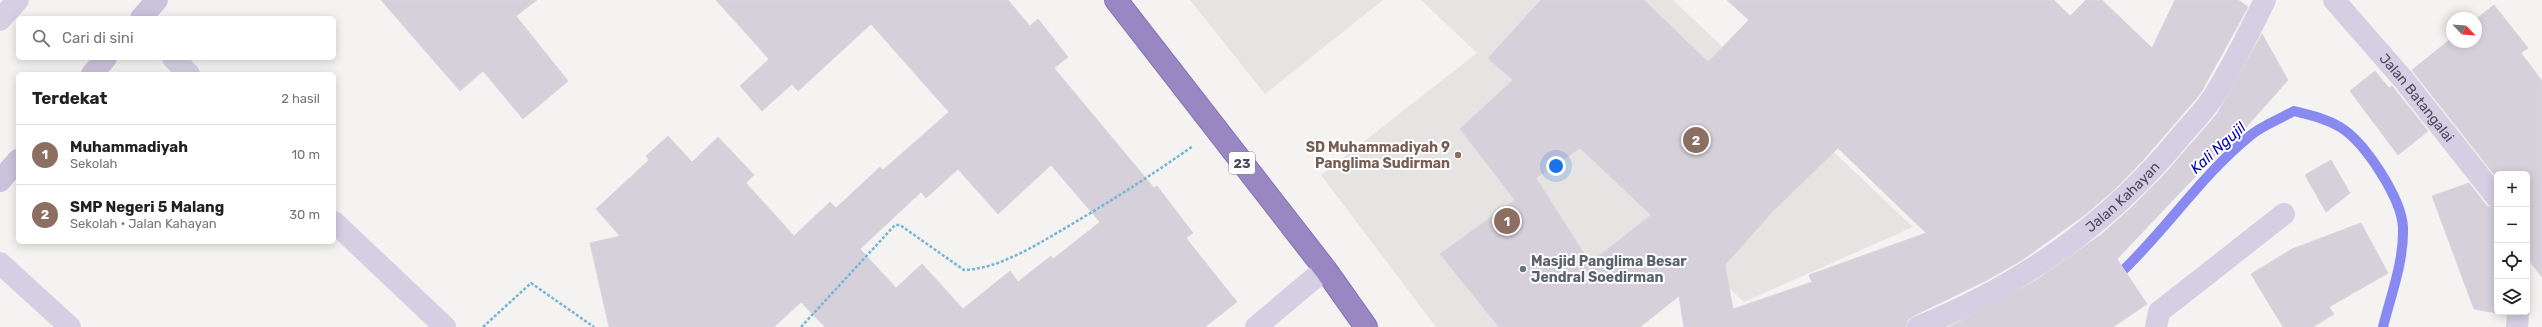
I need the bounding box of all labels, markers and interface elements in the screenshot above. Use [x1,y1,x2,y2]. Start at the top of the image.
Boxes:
north arrow [2446,12,2482,48]
search box [16,16,336,60]
icon: search [30,27,52,49]
text: Cari di sini [62,29,134,47]
street label: Jalan Batangalai [2376,50,2457,145]
text: Terdekat [32,88,107,108]
text: 2 hasil [281,91,320,106]
water label: Kali Ngujil [2187,118,2250,178]
pin: 2 [1683,125,1709,155]
text: Muhammadiyah [70,138,188,156]
place label: SD Muhammadiyah 9 Panglima Sudirman [1306,139,1450,172]
text: 1 [42,147,48,162]
text: 10 m [291,147,320,162]
marker: SD Muhammadiyah 9 Panglima Sudirman [1453,150,1463,160]
road number: 23 [1229,152,1255,174]
text: Sekolah [70,156,117,171]
your location [1546,156,1566,176]
street label: Jalan Kahayan [2082,158,2164,236]
map controls [2494,171,2530,315]
button: + [2494,171,2530,207]
text: SMP Negeri 5 Malang [70,198,224,216]
pin: 1 [1494,206,1520,236]
text: 2 [41,207,49,222]
text: 30 m [289,207,320,222]
button: − [2494,207,2530,243]
text: Sekolah · Jalan Kahayan [70,216,217,231]
button: locate [2494,243,2530,279]
place label: Masjid Panglima Besar Jendral Soedirman [1531,253,1687,286]
marker: Masjid Panglima Besar Jendral Soedirman [1518,264,1528,274]
button: layers [2494,279,2530,315]

